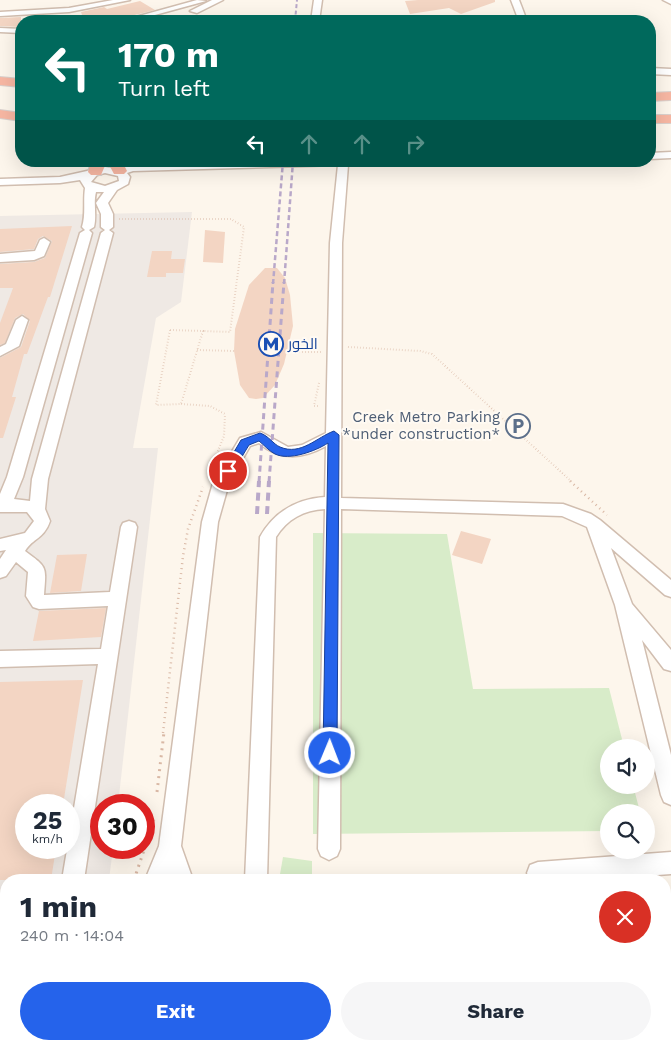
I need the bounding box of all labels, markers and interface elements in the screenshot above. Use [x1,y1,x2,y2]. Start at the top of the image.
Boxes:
text: 170 m [118,34,219,76]
icon: left [35,35,100,100]
text: Turn left [118,76,210,101]
icon: left [242,130,270,158]
icon: ahead [295,130,323,158]
icon: ahead [348,130,376,158]
icon: right [401,130,429,158]
metro station icon: الخور [258,331,284,357]
place label: الخور [287,335,318,353]
place label: Creek Metro Parking *under construction* [342,408,500,443]
parking icon: Creek Metro Parking *under construction* [505,413,531,439]
pin [207,450,249,492]
icon: arrive [214,457,242,485]
position arrow [303,726,355,778]
map controls [600,739,655,859]
button: sound [600,739,655,794]
speed limit sign: 30 [90,794,155,859]
button: search [600,804,655,859]
text: 25 [33,806,62,835]
text: km/h [32,832,63,846]
text: 1 min [20,889,97,924]
button: close [599,891,651,943]
text: 240 m · 14:04 [20,926,124,945]
button: Exit [20,982,331,1040]
button: Share [341,982,651,1040]

